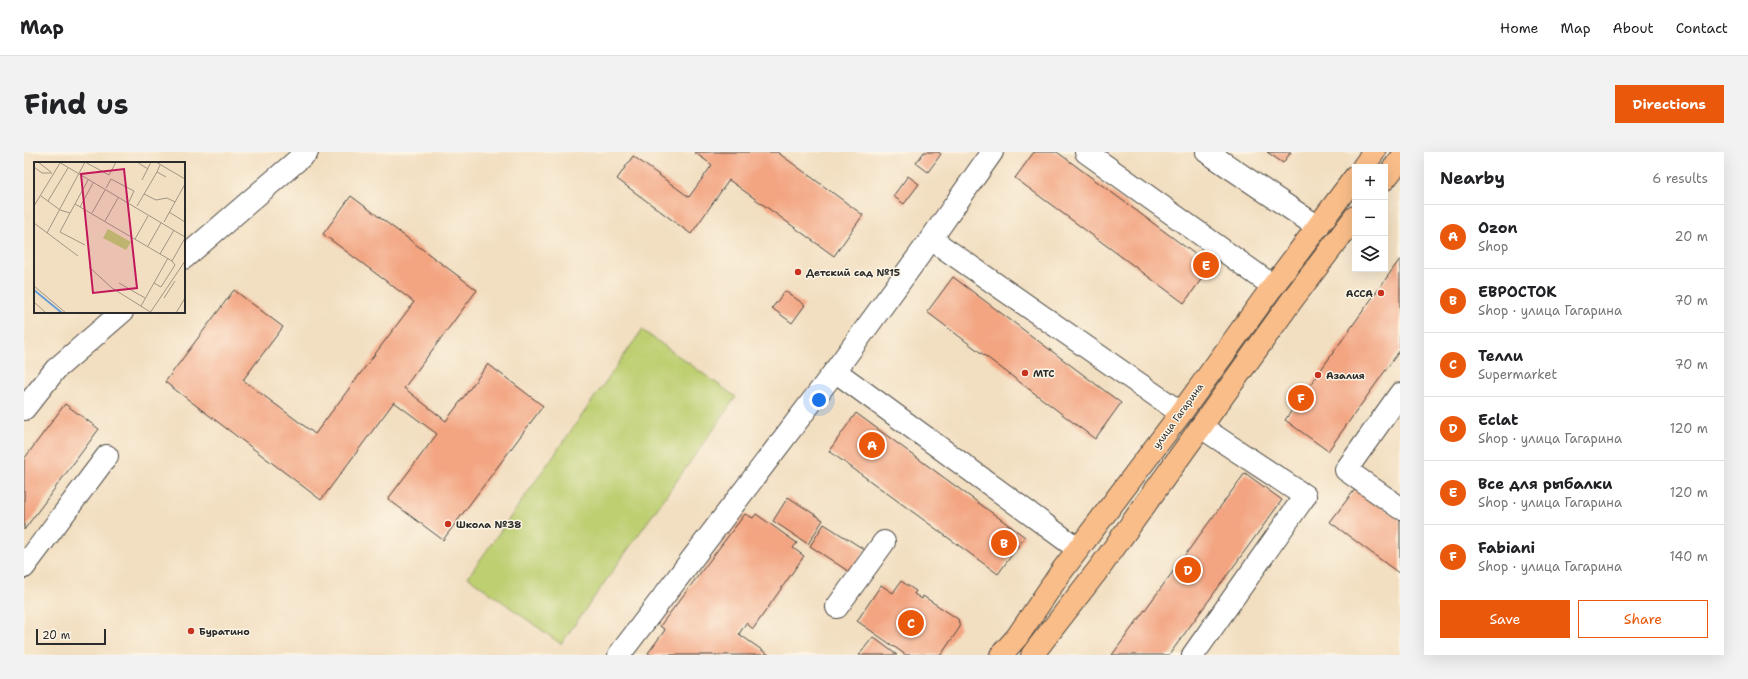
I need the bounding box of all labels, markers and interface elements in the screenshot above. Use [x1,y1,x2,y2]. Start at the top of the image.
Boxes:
text: Map [20,15,64,40]
text: Home [1500,19,1539,37]
text: Map [1561,19,1591,37]
text: About [1613,19,1654,37]
text: Contact [1676,19,1728,37]
text: Find us [24,85,129,123]
button: Directions [1615,85,1724,123]
inset map [34,162,185,313]
map controls [1352,164,1388,272]
button: + [1352,164,1388,200]
text: Nearby [1440,167,1505,189]
text: 6 results [1652,170,1708,187]
button: − [1352,200,1388,236]
text: Ozon [1478,218,1518,238]
text: A [1448,228,1458,245]
text: 20 m [1675,228,1708,245]
button: layers [1352,236,1388,272]
text: Shop [1478,238,1508,255]
pin: E [1193,250,1219,280]
place label: Детский сад №15 [806,266,900,279]
marker: Детский сад №15 [793,267,803,277]
text: ЕВРОСТОК [1478,282,1557,302]
place label: АССА [1346,287,1373,300]
marker: АССА [1376,288,1386,298]
text: B [1449,292,1457,309]
text: 70 m [1674,292,1708,309]
text: Shop · улица Гагарина [1478,302,1622,319]
text: Телли [1478,346,1523,366]
text: C [1449,356,1457,373]
text: 70 m [1674,356,1708,373]
text: Supermarket [1478,366,1557,383]
place label: МТС [1033,367,1055,380]
marker: МТС [1020,368,1030,378]
place label: Азалия [1326,369,1365,382]
marker: Азалия [1313,370,1323,380]
street label: улица Гагарина [1150,380,1207,451]
pin: F [1288,383,1314,413]
your location [809,390,829,410]
text: Eclat [1478,410,1518,430]
text: D [1448,420,1458,437]
text: 120 m [1670,420,1708,437]
pin: A [859,430,885,460]
text: Shop · улица Гагарина [1478,430,1622,447]
text: Все для рыбалки [1478,474,1613,494]
text: E [1449,484,1457,501]
text: 120 m [1670,484,1708,501]
text: Shop · улица Гагарина [1478,494,1622,511]
place label: Школа №38 [456,518,521,531]
marker: Школа №38 [443,519,453,529]
pin: B [991,528,1017,558]
text: Fabiani [1478,538,1535,558]
text: F [1449,548,1457,565]
text: 140 m [1669,548,1708,565]
pin: D [1175,555,1201,585]
text: Shop · улица Гагарина [1478,558,1622,575]
button: Save [1440,600,1570,638]
button: Share [1578,600,1708,638]
pin: C [898,608,924,638]
place label: Буратино [199,625,250,638]
marker: Буратино [186,626,196,636]
scale bar [36,627,106,646]
text: 20 m [42,628,70,643]

